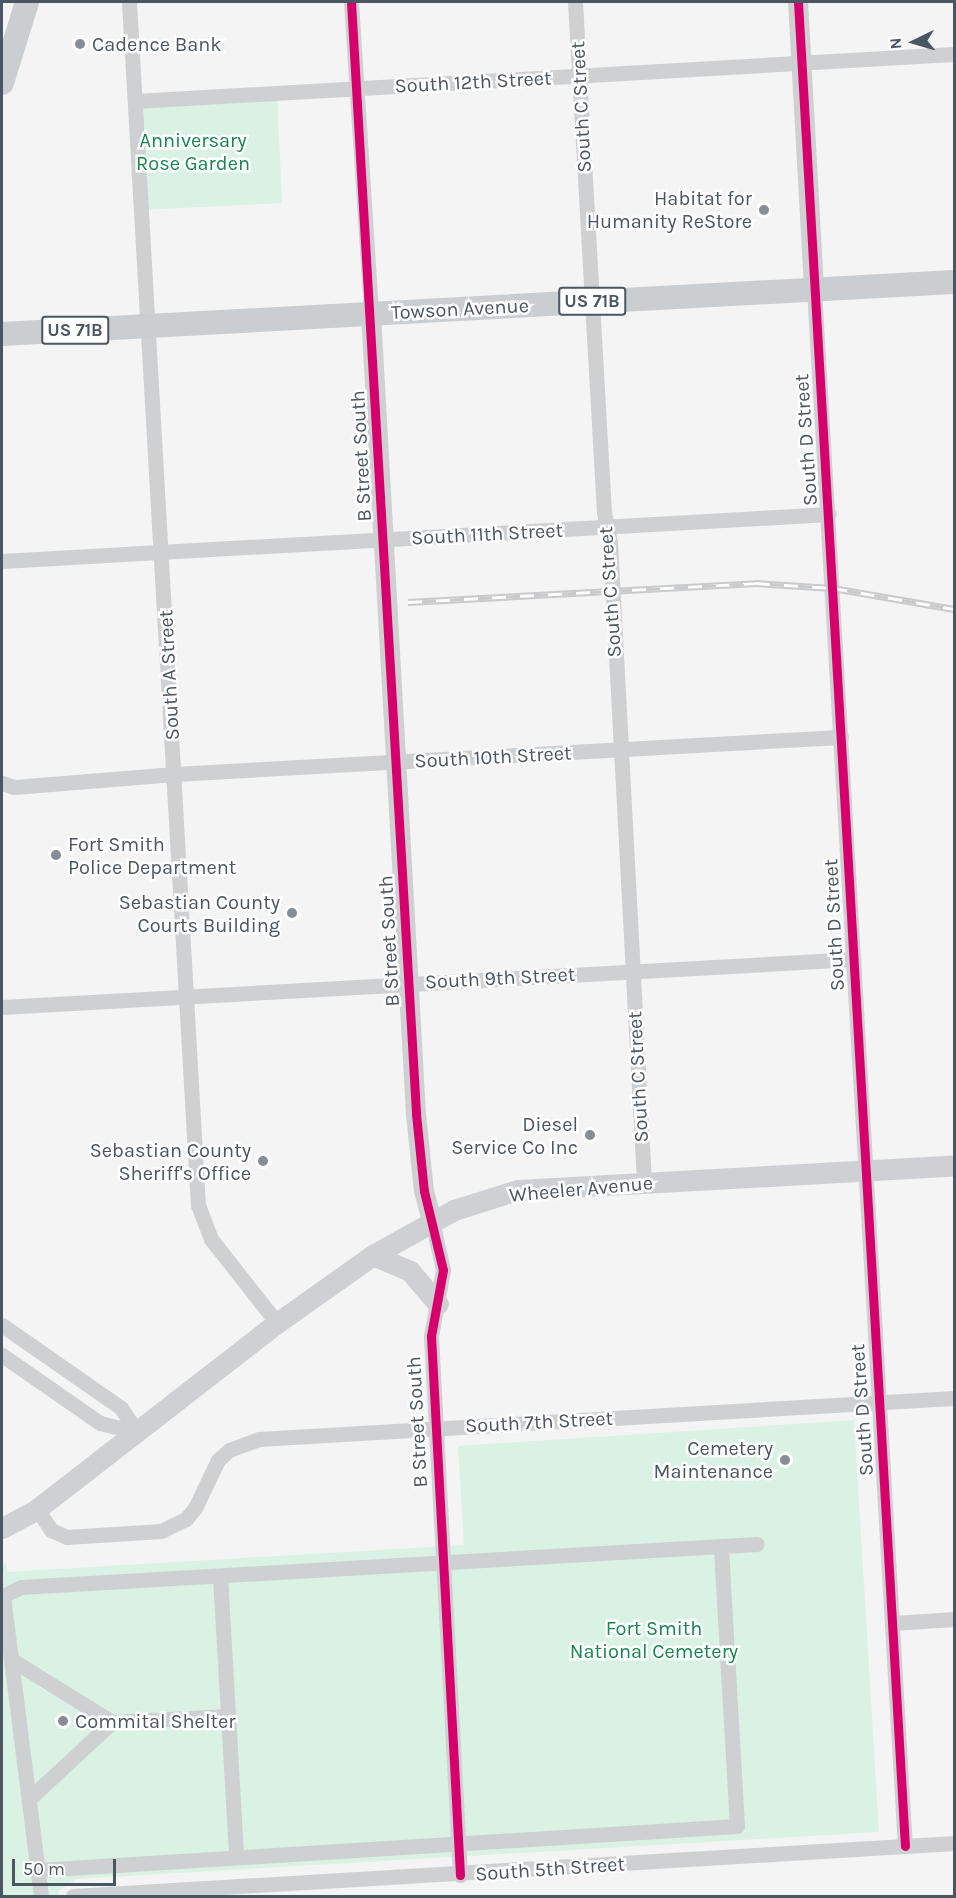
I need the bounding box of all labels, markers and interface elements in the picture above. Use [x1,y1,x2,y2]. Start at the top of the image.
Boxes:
north arrow [884,12,944,72]
place label: Cadence Bank [92,32,222,56]
marker: Cadence Bank [73,37,87,51]
text: N [886,37,906,50]
street label: South C Street [566,41,596,173]
street label: South 12th Street [394,66,552,98]
park label: Anniversary Rose Garden [136,129,250,176]
place label: Habitat for Humanity ReStore [587,186,752,233]
marker: Habitat for Humanity ReStore [757,203,771,217]
road number: US 71B [558,286,626,316]
street label: Towson Avenue [391,293,529,325]
road number: US 71B [40,315,110,345]
street label: South D Street [789,373,823,507]
street label: B Street South [346,390,376,522]
street label: South 11th Street [411,518,563,550]
street label: South C Street [593,526,627,658]
street label: South A Street [154,609,184,741]
street label: South 10th Street [414,741,572,773]
place label: Fort Smith Police Department [68,832,236,879]
marker: Fort Smith Police Department [49,848,63,862]
street label: South D Street [819,858,849,992]
street label: B Street South [374,875,404,1007]
place label: Sebastian County Courts Building [119,890,280,937]
marker: Sebastian County Courts Building [285,906,299,920]
street label: South 9th Street [424,962,576,994]
street label: South C Street [623,1011,653,1143]
place label: Diesel Service Co Inc [451,1112,578,1159]
marker: Diesel Service Co Inc [583,1128,597,1142]
place label: Sebastian County Sheriff's Office [90,1138,251,1185]
marker: Sebastian County Sheriff's Office [256,1154,270,1168]
street label: Wheeler Avenue [508,1171,654,1207]
street label: South D Street [845,1343,879,1477]
street label: B Street South [402,1356,432,1488]
street label: South 7th Street [464,1406,614,1438]
place label: Cemetery Maintenance [653,1436,773,1483]
marker: Cemetery Maintenance [778,1453,792,1467]
park label: Fort Smith National Cemetery [570,1616,738,1663]
place label: Commital Shelter [75,1709,235,1733]
marker: Commital Shelter [56,1714,70,1728]
scale bar [15,1847,118,1885]
street label: South 5th Street [474,1852,626,1886]
text: 50 m [23,1858,65,1880]

